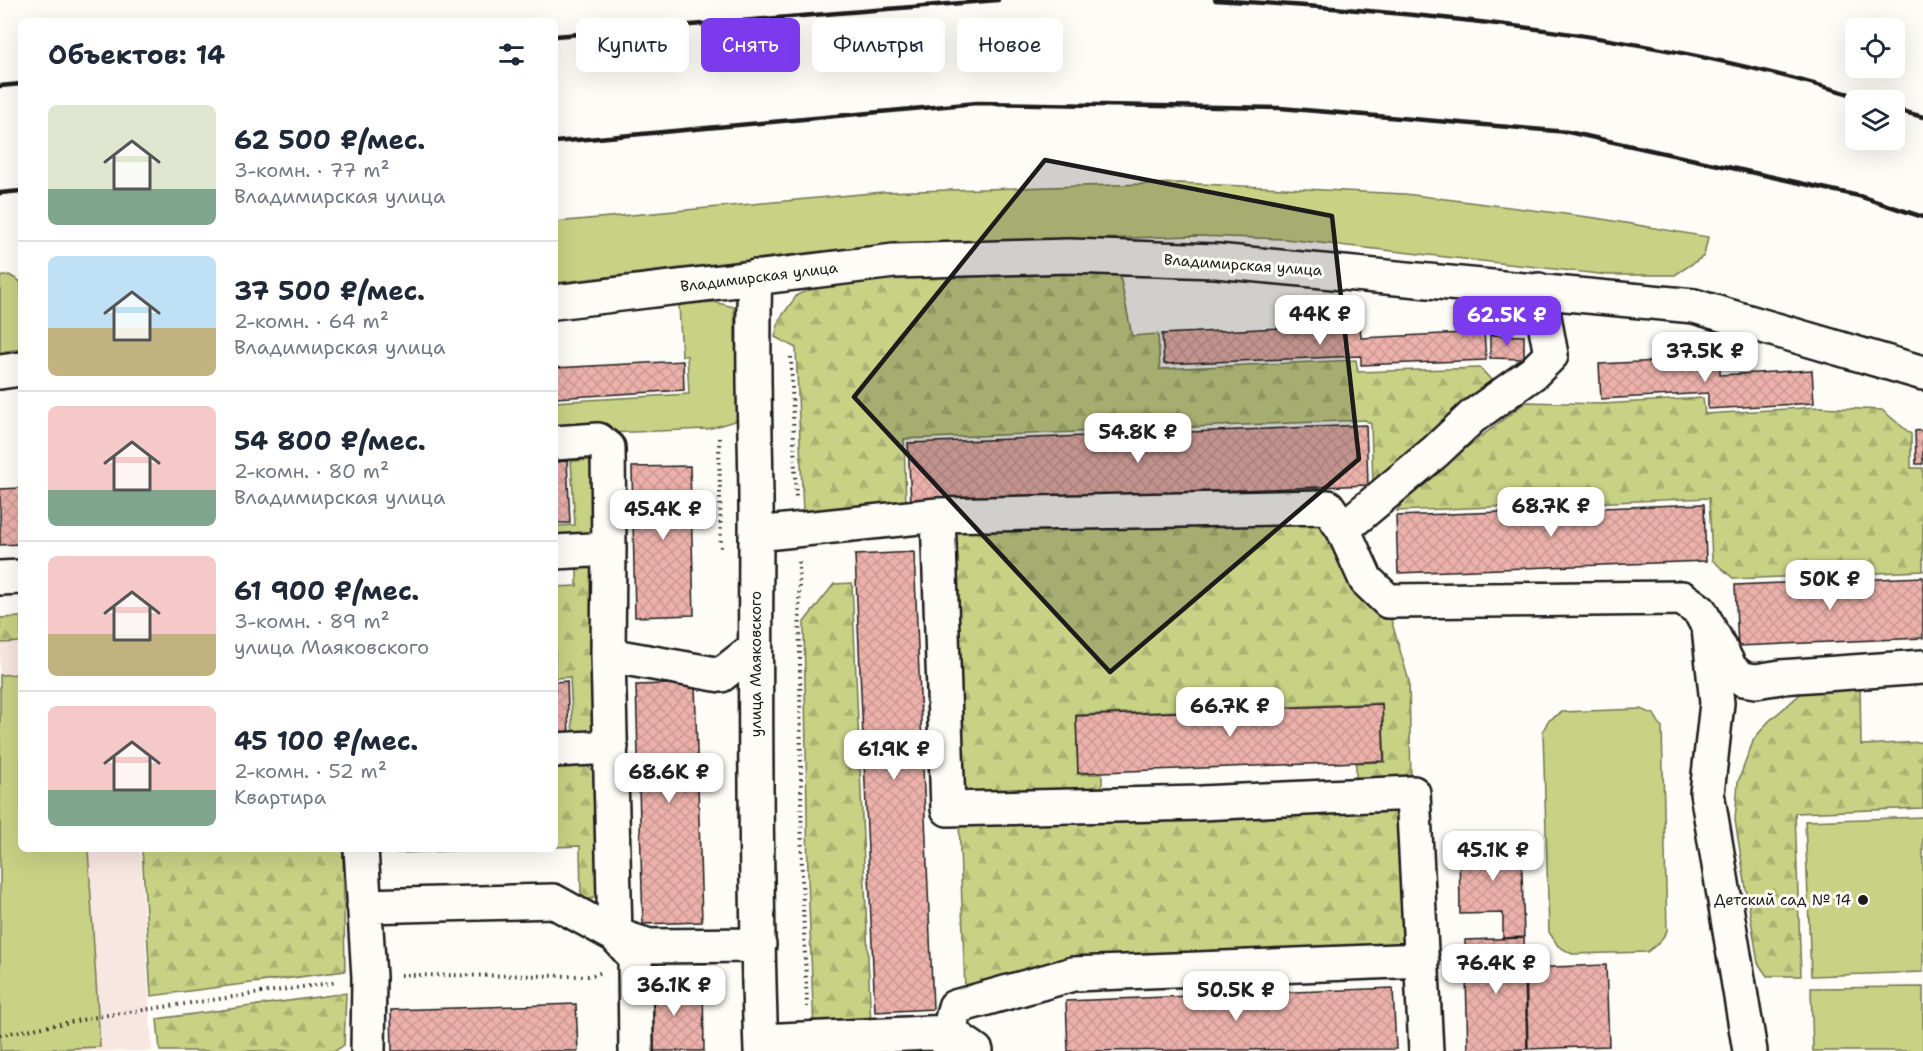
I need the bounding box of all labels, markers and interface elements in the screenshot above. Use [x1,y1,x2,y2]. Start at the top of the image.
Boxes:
chip: Купить [576,18,689,72]
chip: Снять [701,18,800,72]
chip: Фильтры [812,18,945,72]
chip: Новое [957,18,1063,72]
map controls [1845,18,1905,150]
button: locate [1845,18,1905,78]
text: Объектов: 14 [48,37,225,72]
icon: filters [495,38,528,71]
button: layers [1845,90,1905,150]
text: 62 500 ₽/мес. [234,122,425,157]
icon: home [96,129,168,201]
text: 3-комн. · 77 m² [234,157,390,183]
text: Владимирская улица [234,183,445,209]
street label: Владимирская улица [1163,249,1323,281]
street label: Владимирская улица [679,257,840,297]
text: 37 500 ₽/мес. [234,273,425,308]
icon: home [96,280,168,352]
pin: 44K ₽ [1278,295,1362,346]
pin: 62.5K ₽ [1452,296,1562,347]
text: 44K ₽ [1289,301,1351,327]
text: 62.5K ₽ [1467,302,1547,328]
text: 2-комн. · 64 m² [234,308,389,334]
pin: 37.5K ₽ [1650,332,1760,383]
text: Владимирская улица [234,334,445,360]
text: 37.5K ₽ [1666,338,1744,364]
pin: 54.8K ₽ [1083,413,1193,464]
text: 54.8K ₽ [1098,419,1178,445]
text: 54 800 ₽/мес. [234,423,426,458]
icon: home [96,430,168,502]
text: 2-комн. · 80 m² [234,458,389,484]
text: Владимирская улица [234,484,445,510]
pin: 68.7K ₽ [1496,487,1606,538]
pin: 45.4K ₽ [608,490,718,541]
text: 68.7K ₽ [1511,493,1591,519]
text: 45.4K ₽ [624,496,702,522]
pin: 50K ₽ [1788,560,1872,611]
text: 50K ₽ [1800,566,1860,592]
text: 61 900 ₽/мес. [234,573,419,608]
icon: home [96,580,168,652]
street label: улица Маяковского [746,591,766,737]
text: 3-комн. · 89 m² [234,608,390,634]
text: улица Маяковского [234,634,429,660]
pin: 66.7K ₽ [1175,687,1285,738]
text: 66.7K ₽ [1190,693,1270,719]
text: 45 100 ₽/мес. [234,723,418,758]
icon: home [96,730,168,802]
pin: 61.9K ₽ [839,730,949,781]
text: 61.9K ₽ [858,736,930,762]
pin: 68.6K ₽ [614,753,724,804]
text: 2-комн. · 52 m² [234,758,387,784]
text: 68.6K ₽ [628,759,710,785]
text: Квартира [234,784,326,810]
pin: 45.1K ₽ [1438,831,1548,882]
text: 45.1K ₽ [1457,837,1529,863]
place label: Детский сад № 14 [1714,890,1851,910]
marker: Детский сад № 14 [1856,893,1870,907]
pin: 76.4K ₽ [1441,944,1551,995]
text: 76.4K ₽ [1456,950,1536,976]
pin: 36.1K ₽ [619,966,729,1017]
pin: 50.5K ₽ [1181,971,1291,1022]
text: 36.1K ₽ [636,972,712,998]
text: 50.5K ₽ [1197,977,1275,1003]

